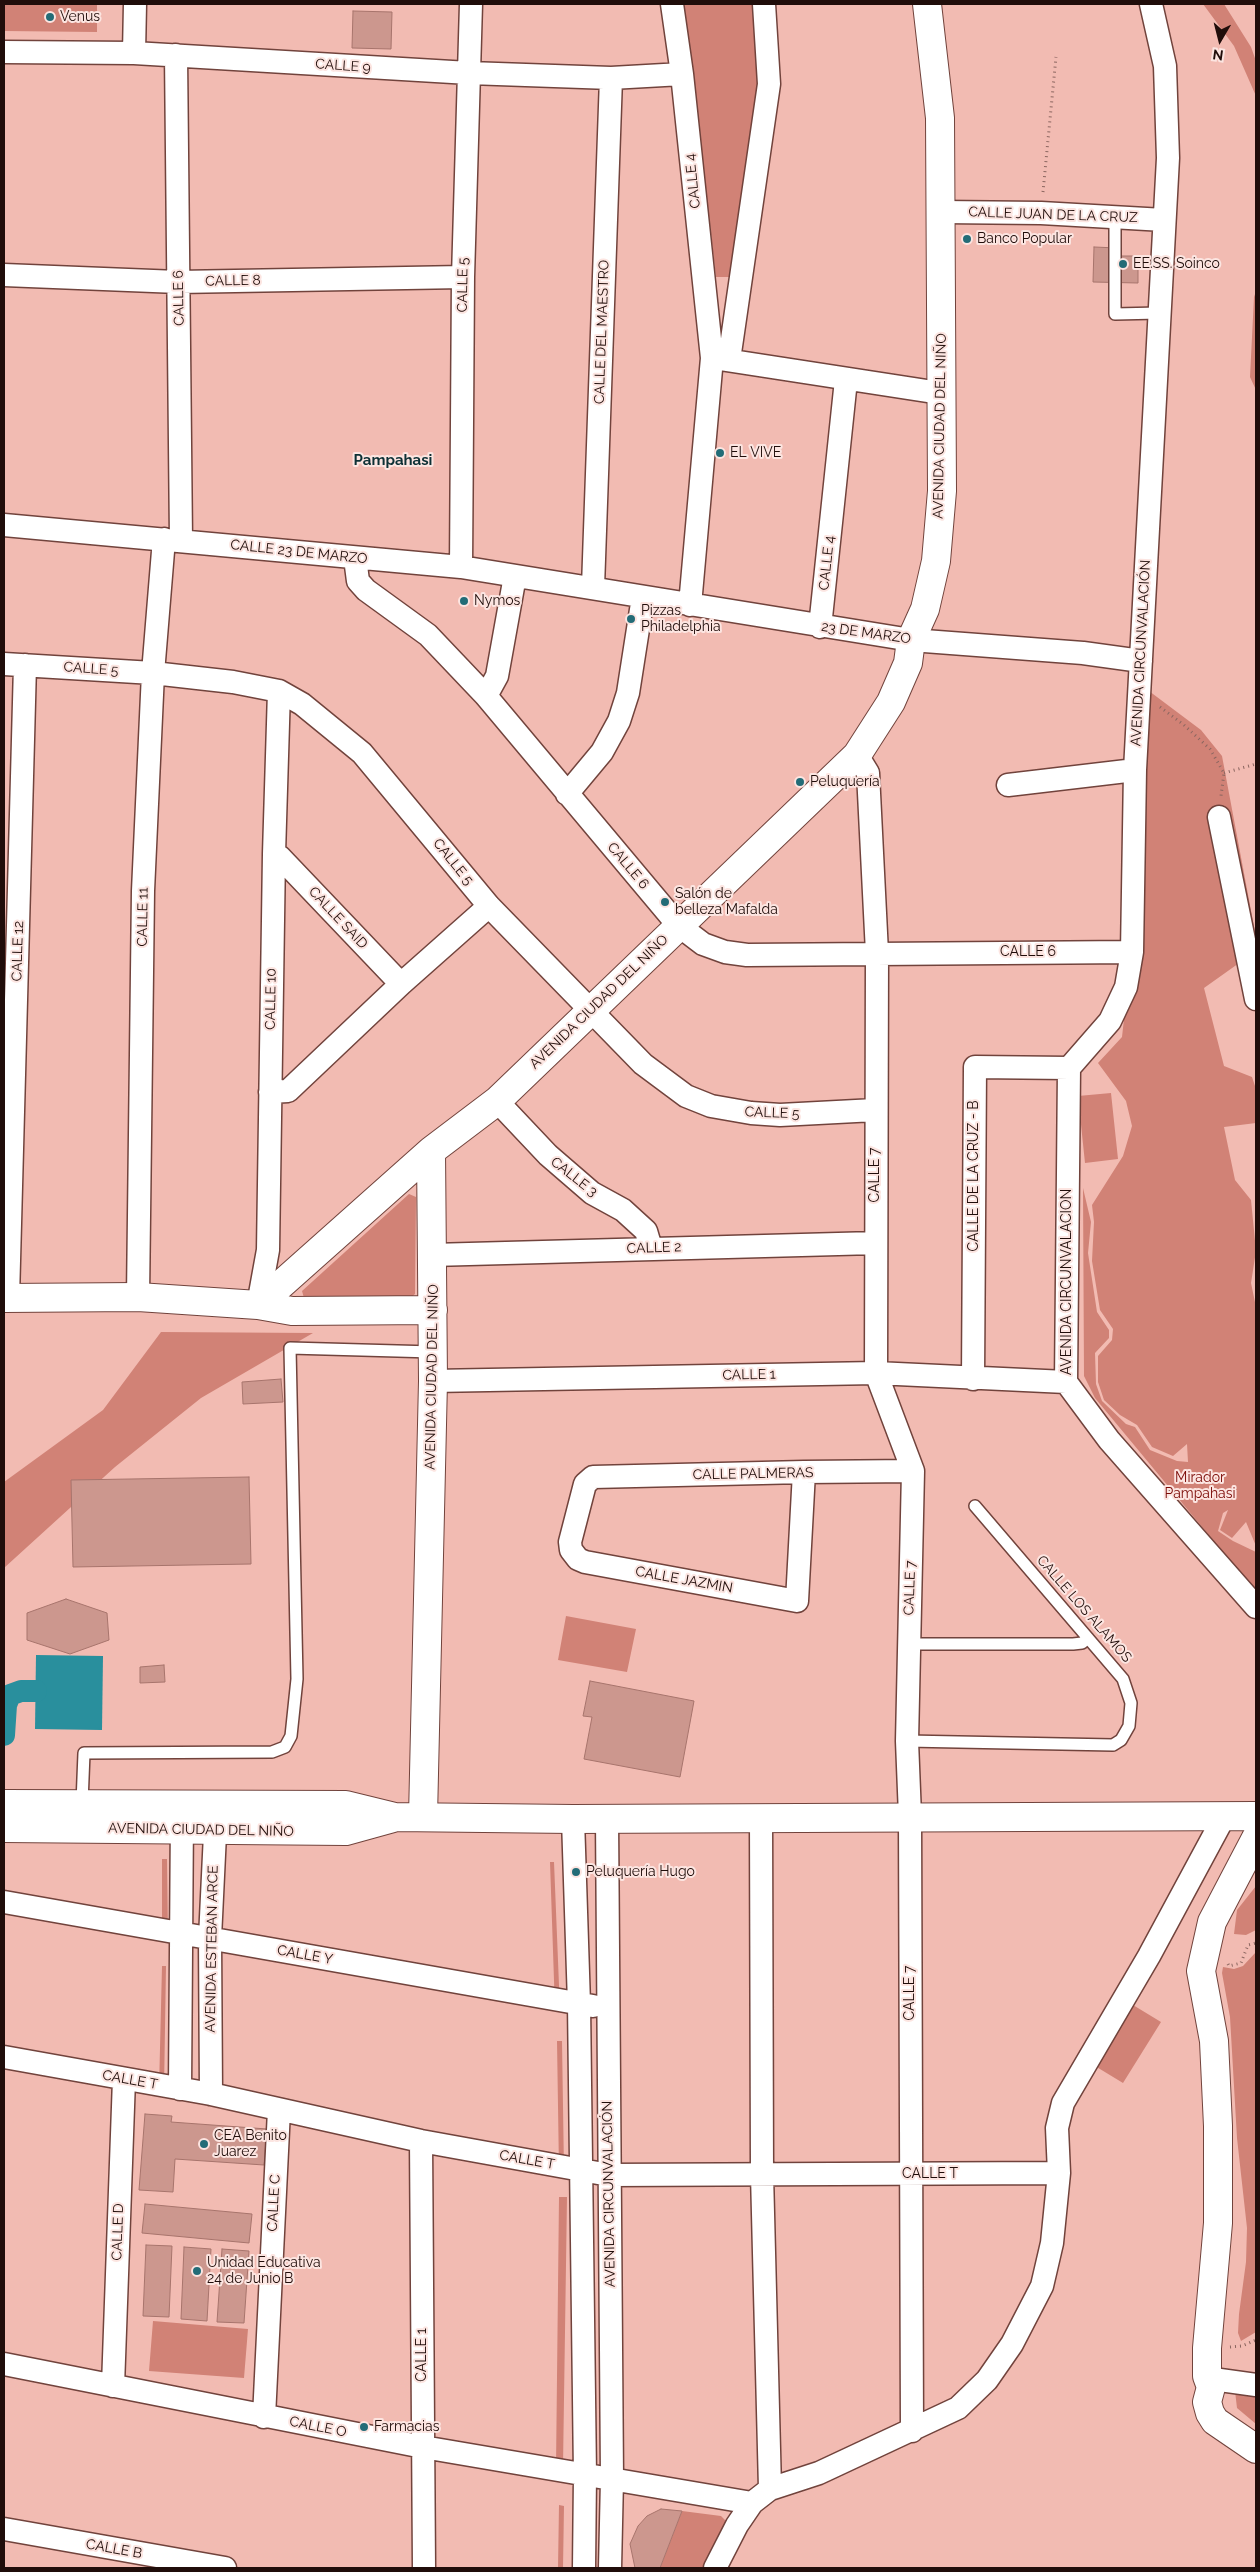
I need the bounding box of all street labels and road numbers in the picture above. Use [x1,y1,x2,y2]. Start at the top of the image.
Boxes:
street label: CALLE 9 [315,56,371,76]
street label: CALLE 4 [682,153,704,209]
street label: CALLE JUAN DE LA CRUZ [968,204,1138,226]
street label: CALLE 5 [454,257,472,313]
street label: CALLE DEL MAESTRO [591,260,613,404]
street label: CALLE 6 [170,270,188,326]
street label: CALLE 8 [205,272,261,290]
street label: AVENIDA CIUDAD DEL NIÑO [930,333,950,519]
street label: CALLE 4 [816,535,838,591]
street label: CALLE 23 DE MARZO [230,536,368,568]
street label: AVENIDA CIRCUNVALACIÓN [1128,559,1154,747]
street label: 23 DE MARZO [820,618,912,648]
street label: CALLE 5 [63,659,119,679]
street label: CALLE 5 [429,835,477,889]
street label: CALLE 6 [604,839,652,893]
street label: CALLE SAID [305,884,371,952]
street label: CALLE 11 [134,887,152,947]
street label: CALLE 12 [9,920,27,982]
street label: AVENIDA CIUDAD DEL NIÑO [526,931,672,1073]
street label: CALLE 6 [1000,944,1056,960]
street label: CALLE 10 [262,968,280,1030]
street label: CALLE DE LA CRUZ - B [966,1100,982,1252]
street label: CALLE 5 [744,1104,800,1122]
street label: CALLE 7 [867,1148,883,1202]
street label: CALLE 3 [547,1154,601,1200]
street label: AVENIDA CIRCUNVALACION [1059,1189,1075,1375]
street label: CALLE 2 [626,1239,682,1257]
street label: AVENIDA CIUDAD DEL NIÑO [422,1284,442,1470]
street label: CALLE 1 [722,1366,776,1384]
street label: CALLE PALMERAS [693,1465,813,1483]
street label: CALLE LOS ALAMOS [1033,1552,1135,1666]
street label: CALLE 7 [901,1560,919,1616]
street label: CALLE JAZMIN [634,1563,734,1597]
street label: AVENIDA CIUDAD DEL NIÑO [108,1820,294,1840]
street label: AVENIDA ESTEBAN ARCE [202,1865,222,2033]
street label: CALLE Y [276,1942,334,1968]
street label: CALLE 7 [902,1966,918,2020]
street label: CALLE T [101,2067,159,2093]
street label: AVENIDA CIRCUNVALACIÓN [599,2101,619,2287]
street label: CALLE T [498,2147,556,2173]
street label: CALLE T [902,2166,958,2182]
street label: CALLE C [264,2174,284,2232]
street label: CALLE D [109,2203,127,2261]
street label: CALLE 1 [414,2328,430,2382]
street label: CALLE O [288,2413,348,2441]
street label: CALLE B [85,2536,143,2562]

